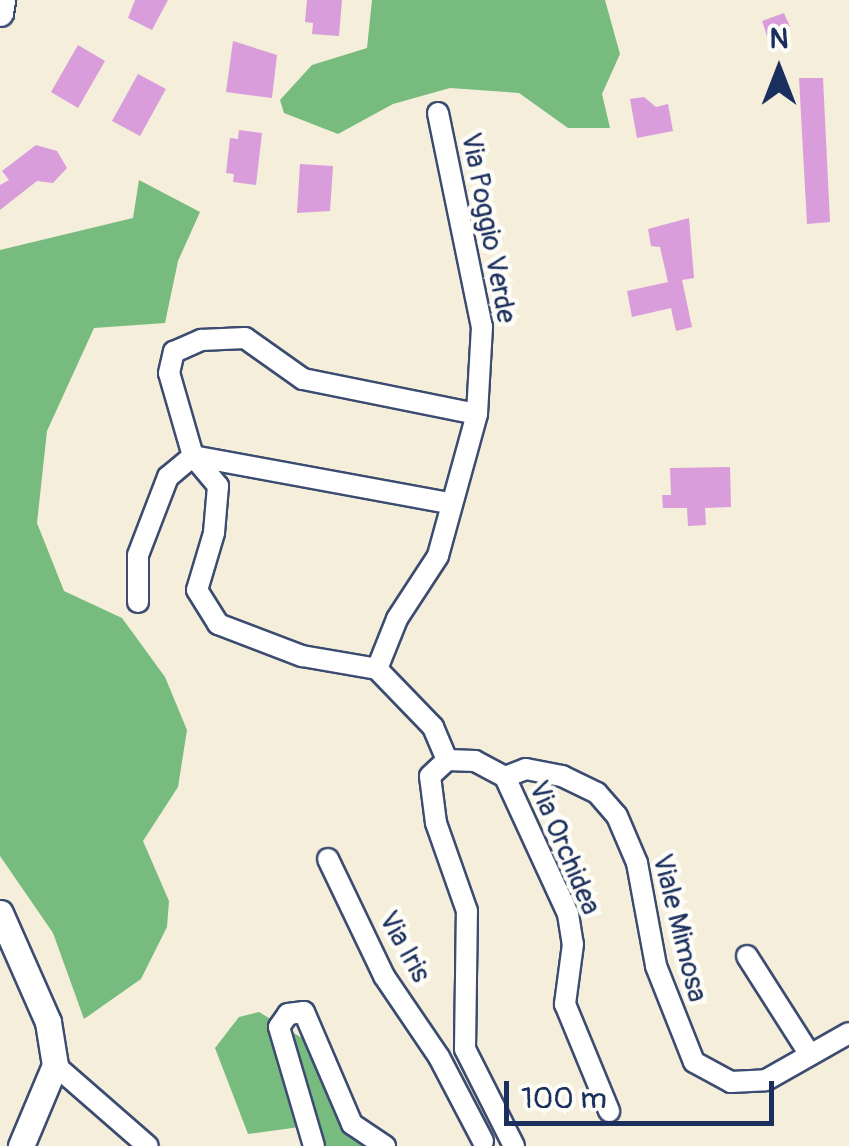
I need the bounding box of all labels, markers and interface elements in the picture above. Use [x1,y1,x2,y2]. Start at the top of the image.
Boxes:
north arrow [729,20,829,120]
text: N [770,22,788,57]
street label: Via Poggio Verde [453,130,523,326]
street label: Via Orchidea [521,776,607,920]
street label: Viale Mimosa [644,851,714,1005]
street label: Via Iris [371,906,437,988]
scale bar [509,1061,779,1123]
text: 100 m [521,1080,607,1117]

